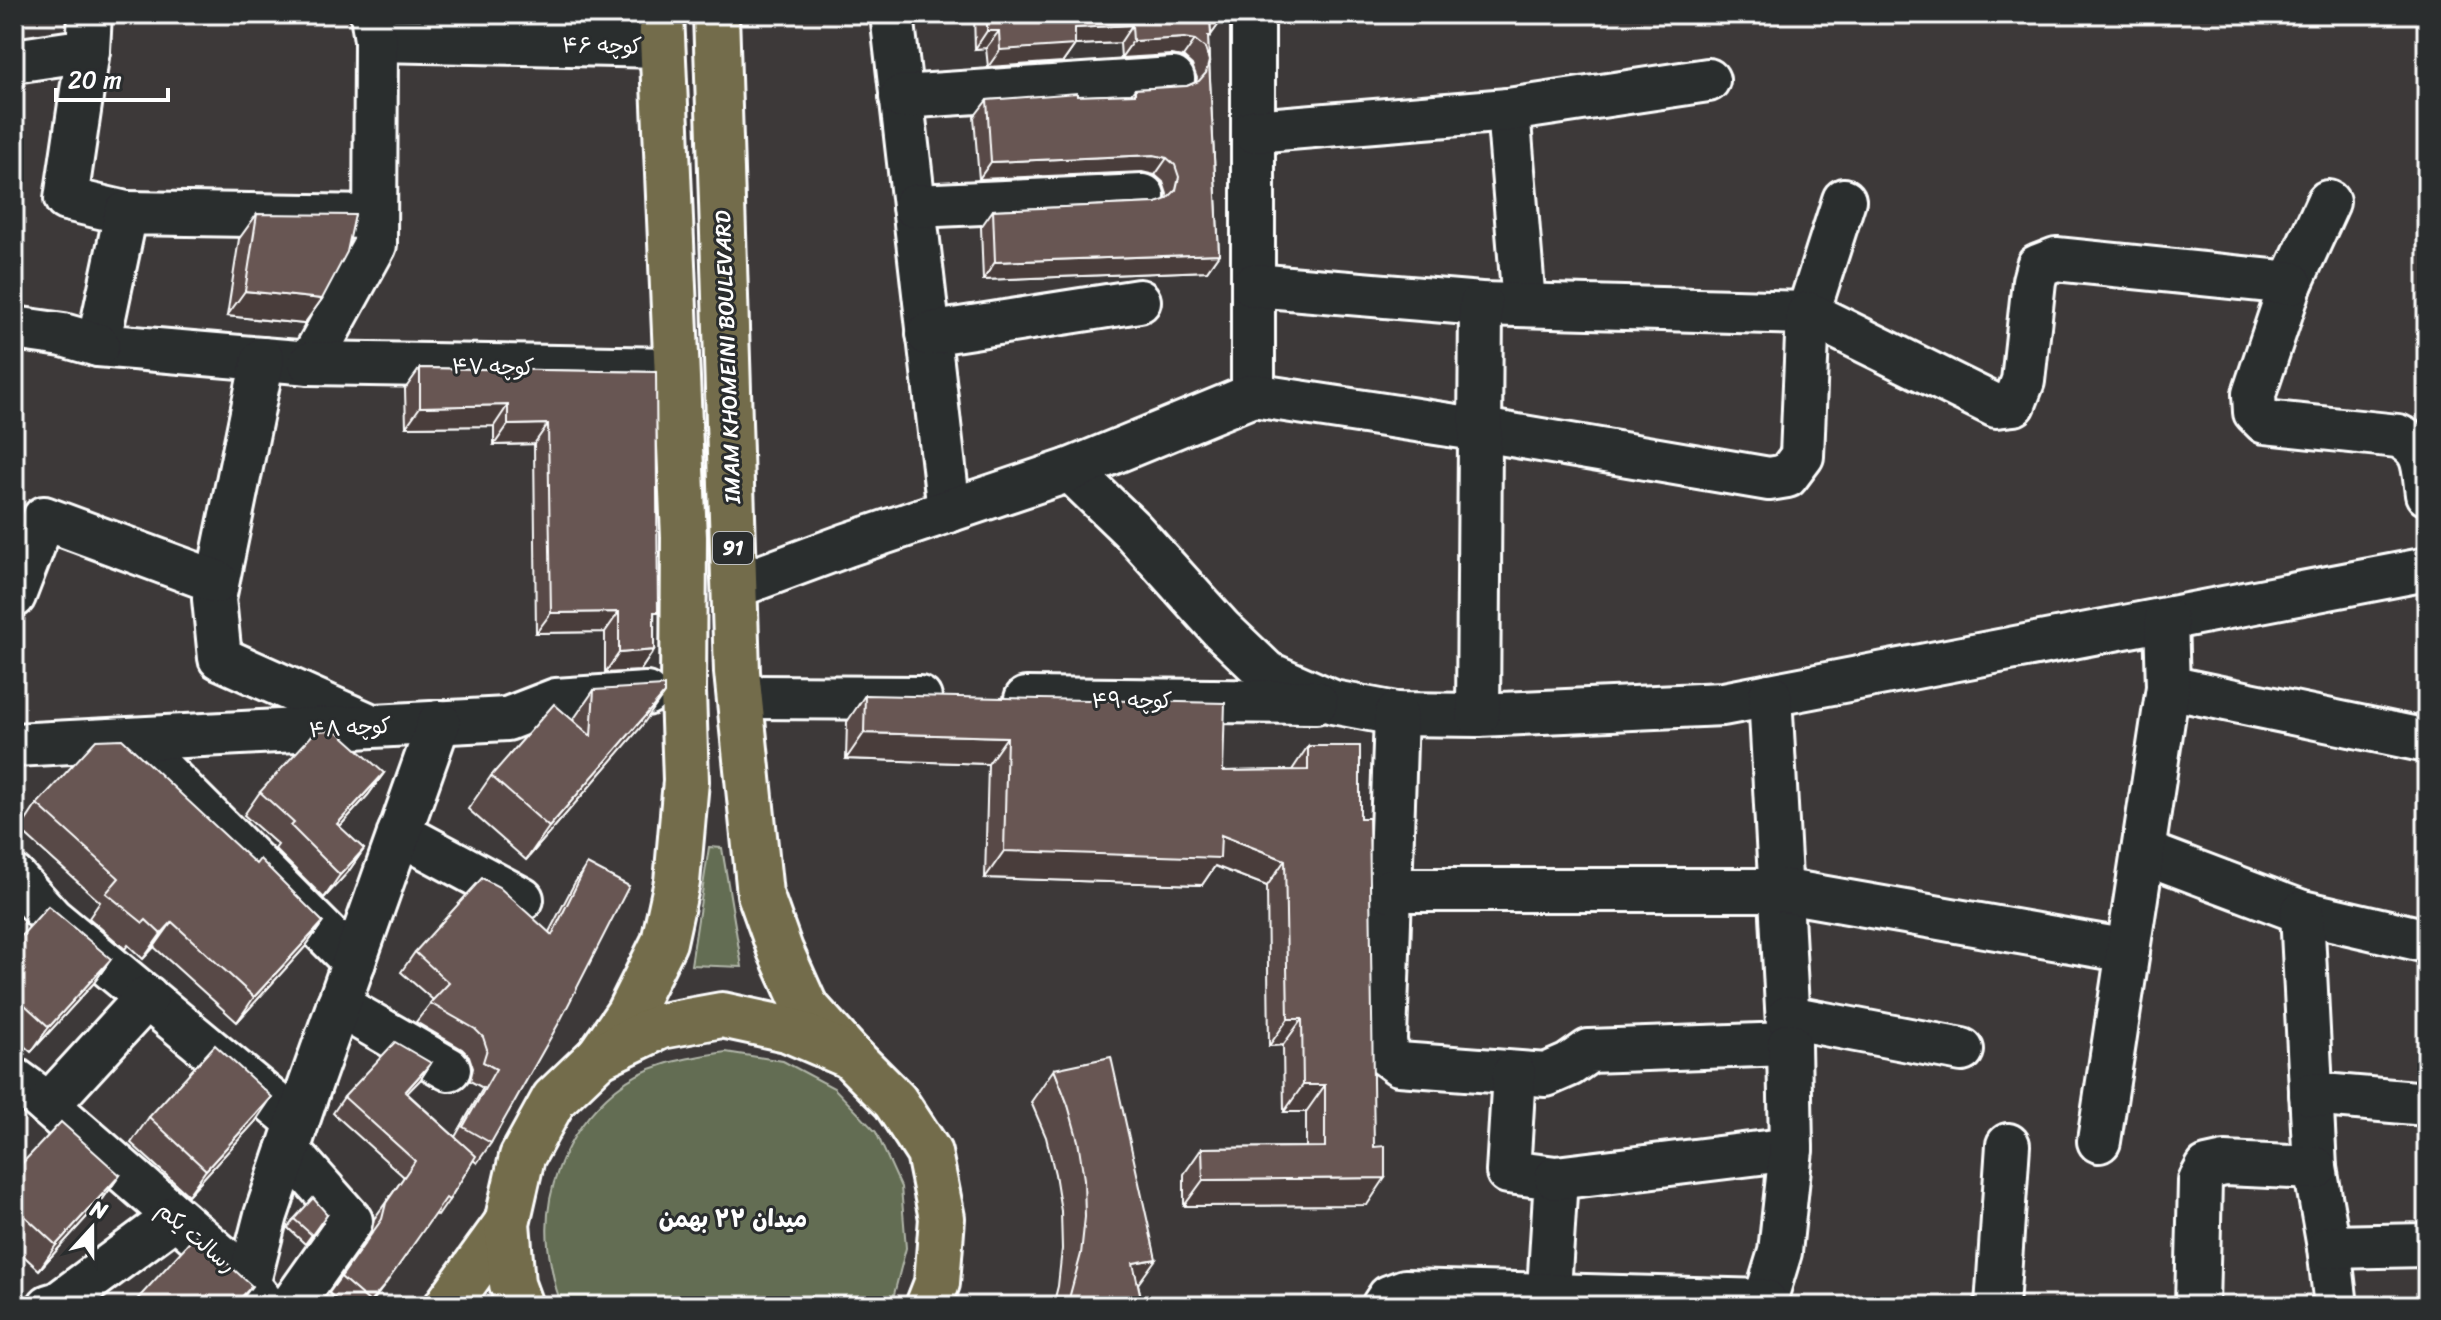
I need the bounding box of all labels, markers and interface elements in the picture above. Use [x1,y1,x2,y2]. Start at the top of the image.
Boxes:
street label: کوچه ۴۶ [561,25,643,66]
scale bar [56,52,168,102]
text: 20 m [68,59,122,101]
street label: IMAM KHOMEINI BOULEVARD [703,210,752,505]
street label: کوچه ۴۷ [451,346,535,387]
road number: 91 [713,532,753,564]
street label: کوچه ۴۹ [1092,681,1172,720]
street label: کوچه ۴۸ [308,706,392,749]
north arrow [52,1188,132,1268]
text: N [84,1188,114,1231]
street label: رسالت یکم [148,1191,246,1284]
district label: میدان ۲۲ بهمن [659,1198,807,1240]

